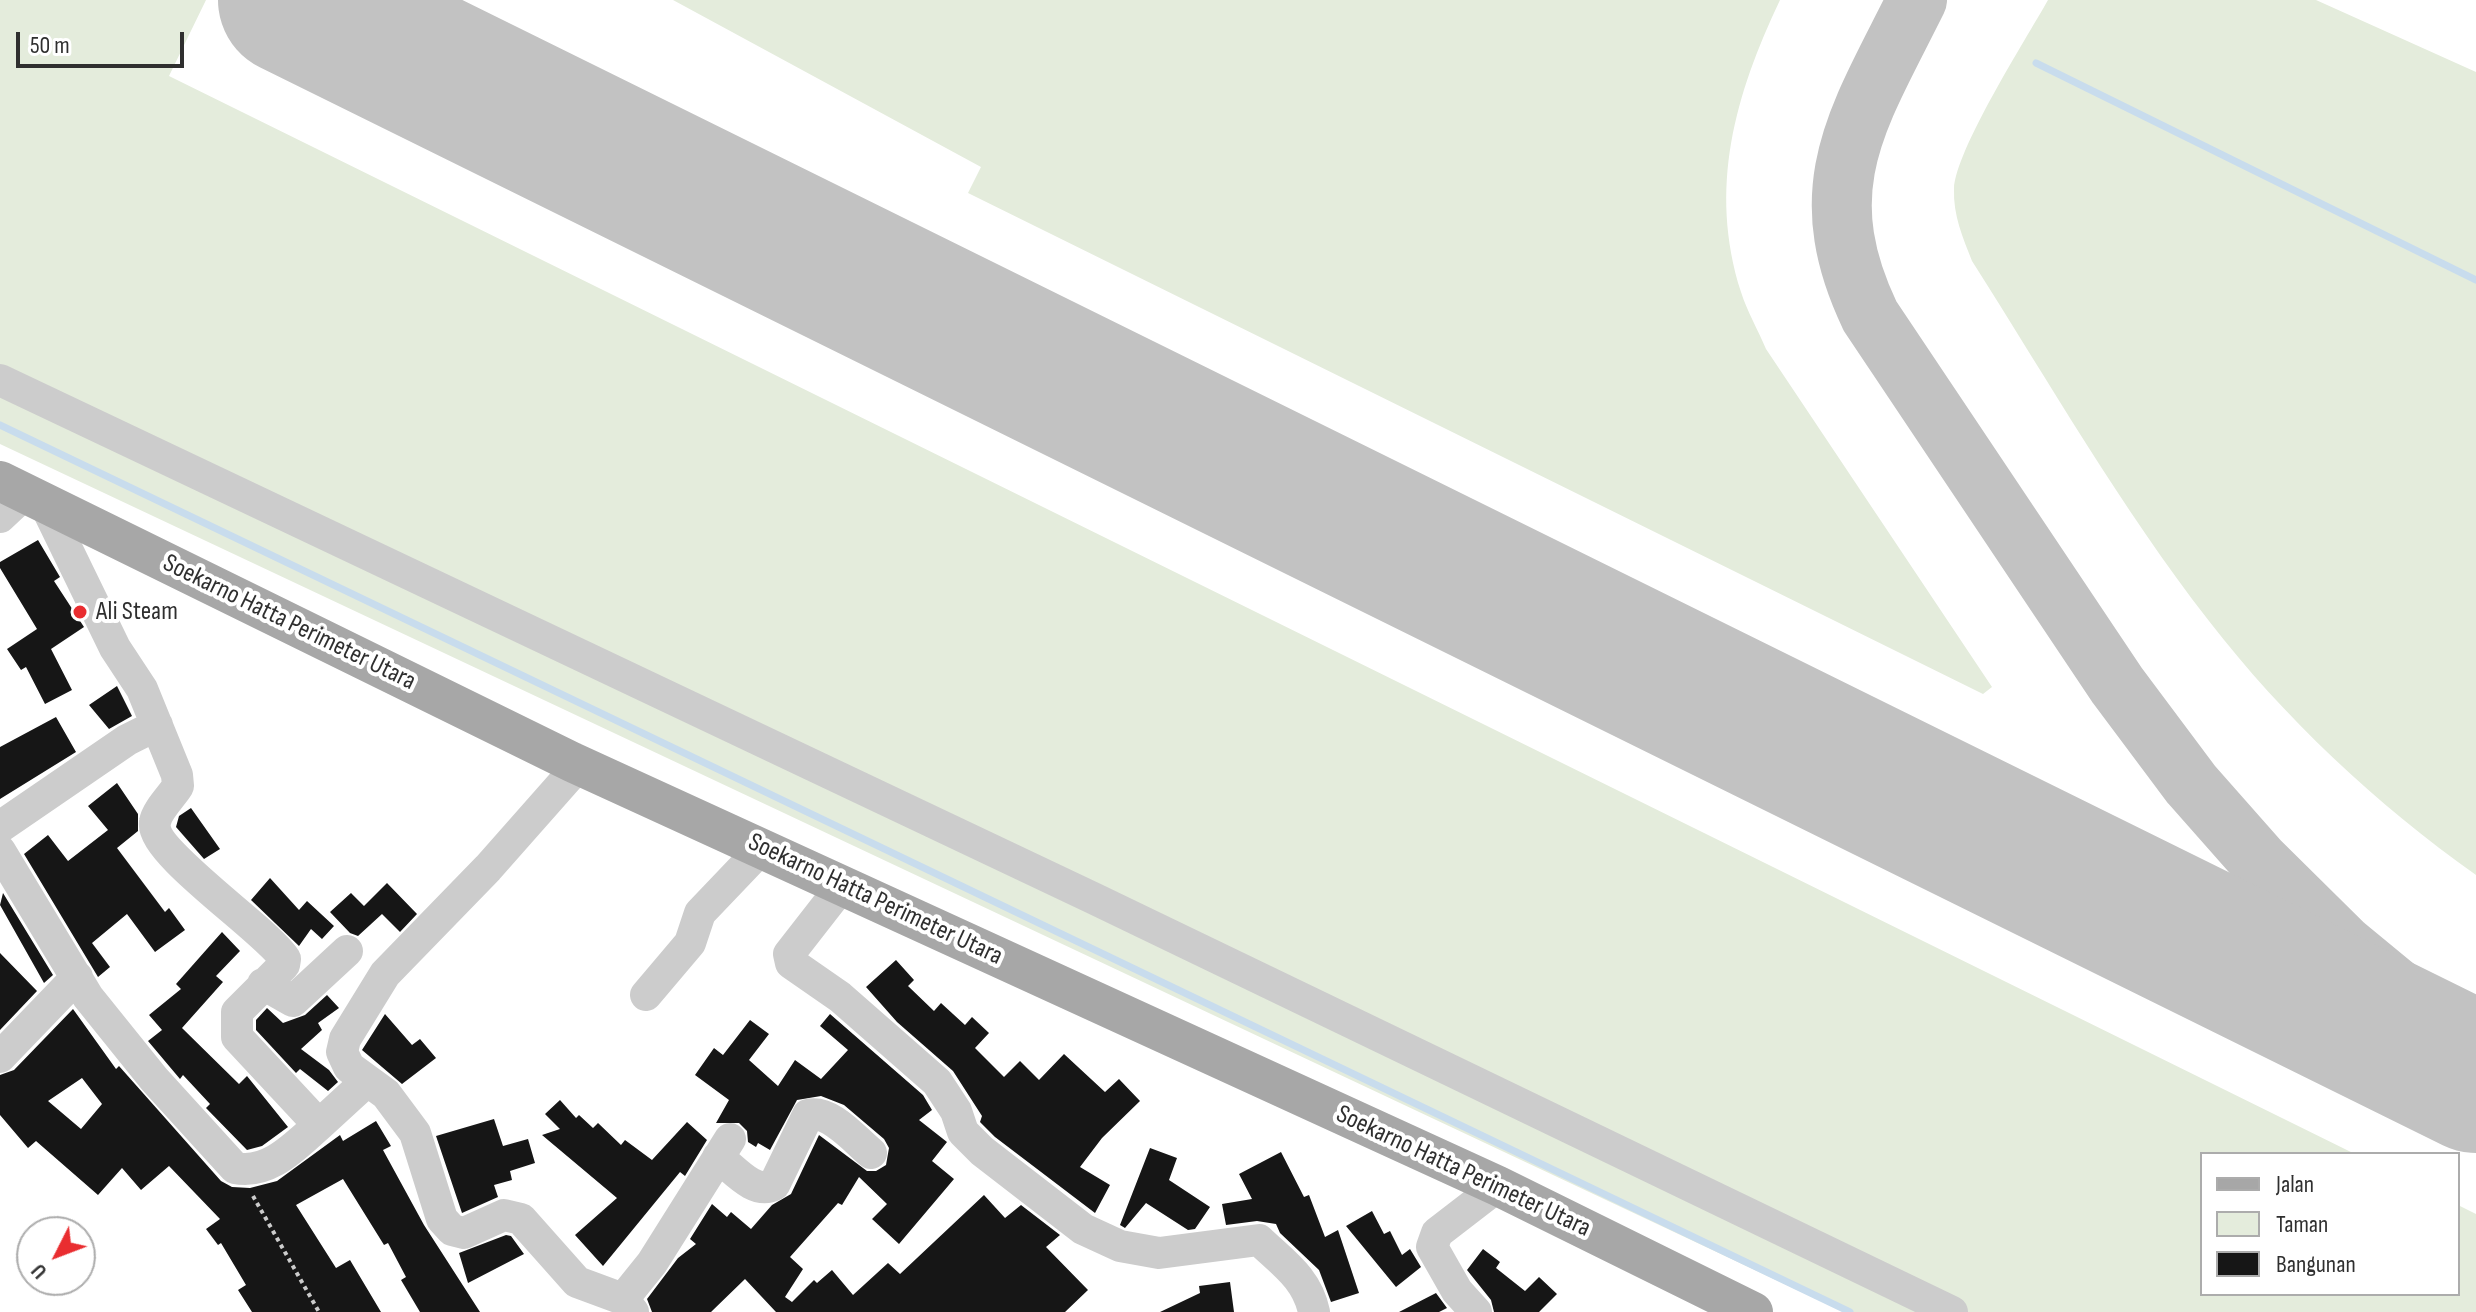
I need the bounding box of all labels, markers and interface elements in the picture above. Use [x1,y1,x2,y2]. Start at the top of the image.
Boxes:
scale bar [20,16,188,66]
text: 50 m [30,31,70,60]
street label: Soekarno Hatta Perimeter Utara [158,548,420,698]
place label: Ali Steam [96,596,178,628]
marker: Ali Steam [71,603,89,621]
street label: Soekarno Hatta Perimeter Utara [743,827,1007,973]
street label: Soekarno Hatta Perimeter Utara [1331,1099,1595,1245]
legend [2200,1152,2460,1296]
text: Jalan [2276,1170,2314,1199]
text: Taman [2276,1210,2328,1239]
north arrow [16,1216,96,1296]
text: Bangunan [2276,1250,2356,1279]
text: U [25,1258,53,1284]

